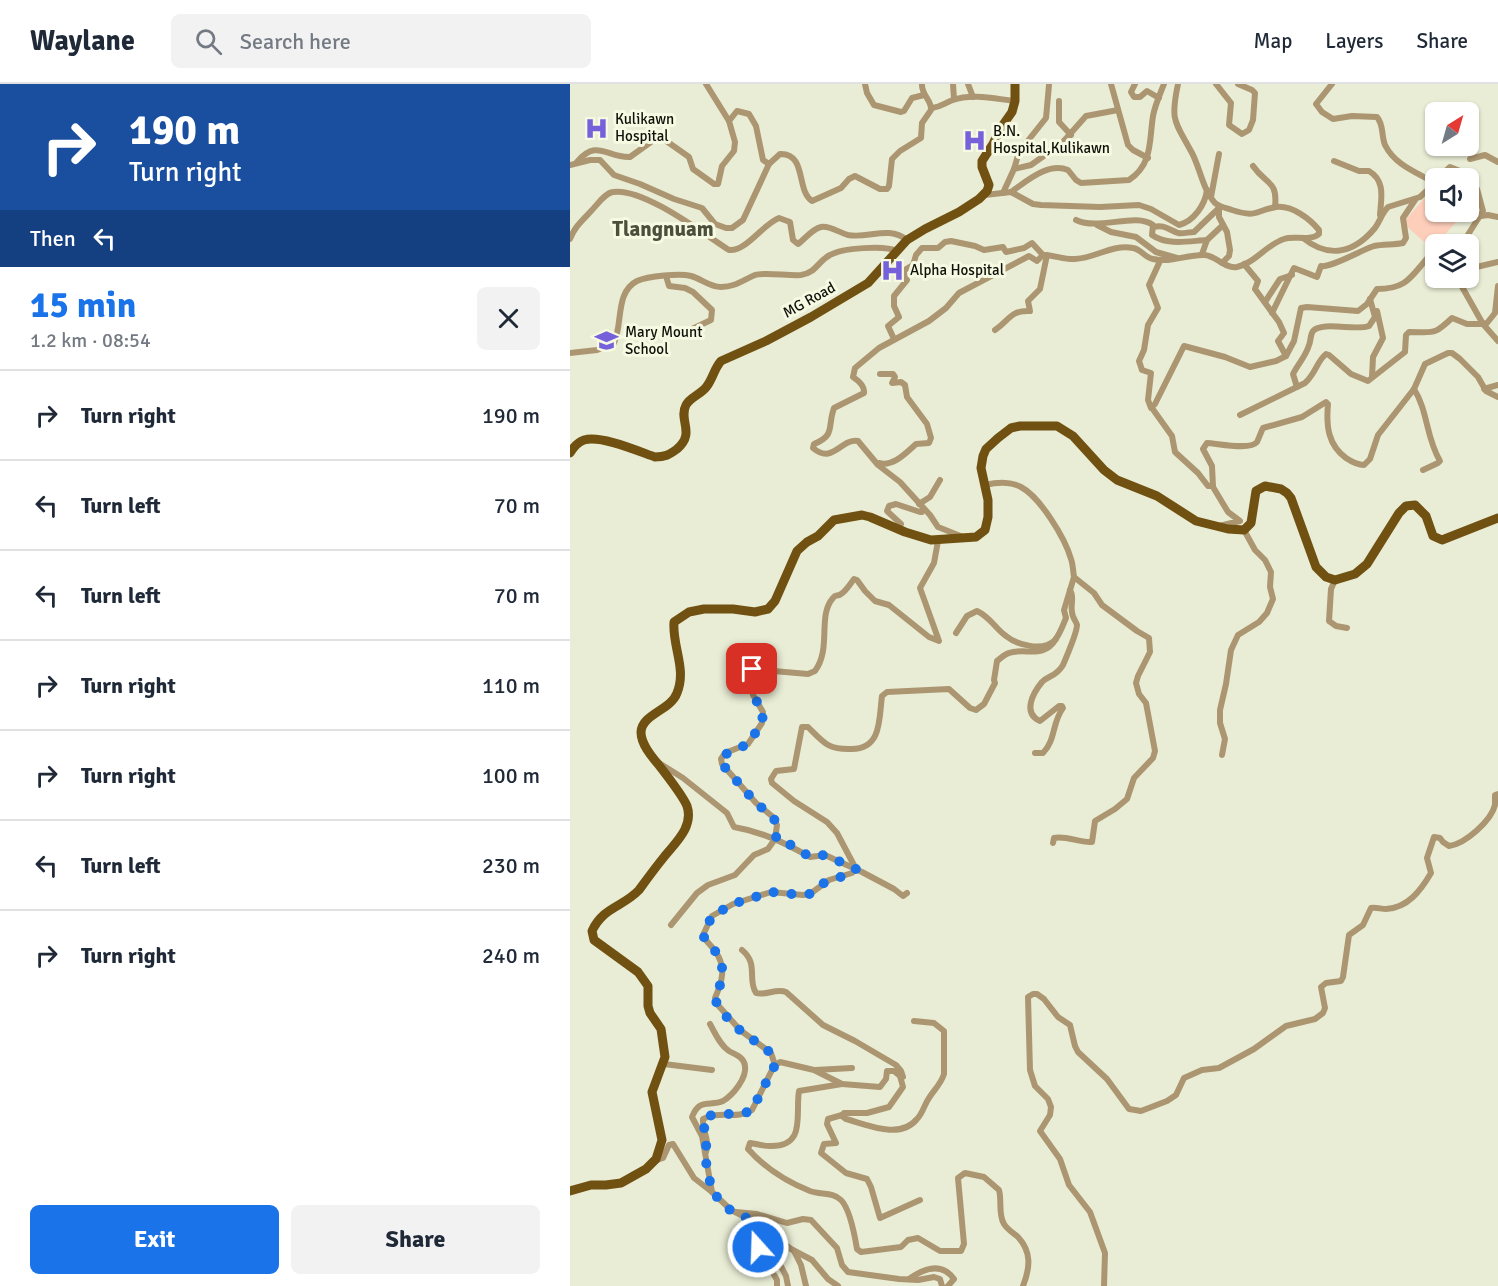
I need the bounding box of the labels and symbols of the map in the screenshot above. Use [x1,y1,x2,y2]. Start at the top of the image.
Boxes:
north arrow [1425,102,1479,156]
place label: Kulikawn Hospital [615,110,674,145]
hospital icon: Kulikawn Hospital [584,115,610,141]
place label: B.N. Hospital,Kulikawn [993,122,1110,157]
hospital icon: B.N. Hospital,Kulikawn [962,127,988,153]
district label: Tlangnuam [612,216,714,242]
hospital icon: Alpha Hospital [879,257,905,283]
place label: Alpha Hospital [910,261,1004,279]
street label: MG Road [780,278,838,322]
place label: Mary Mount School [625,323,702,358]
school or university icon: Mary Mount School [594,328,620,354]
pin [726,643,777,694]
position arrow [726,1215,790,1279]

